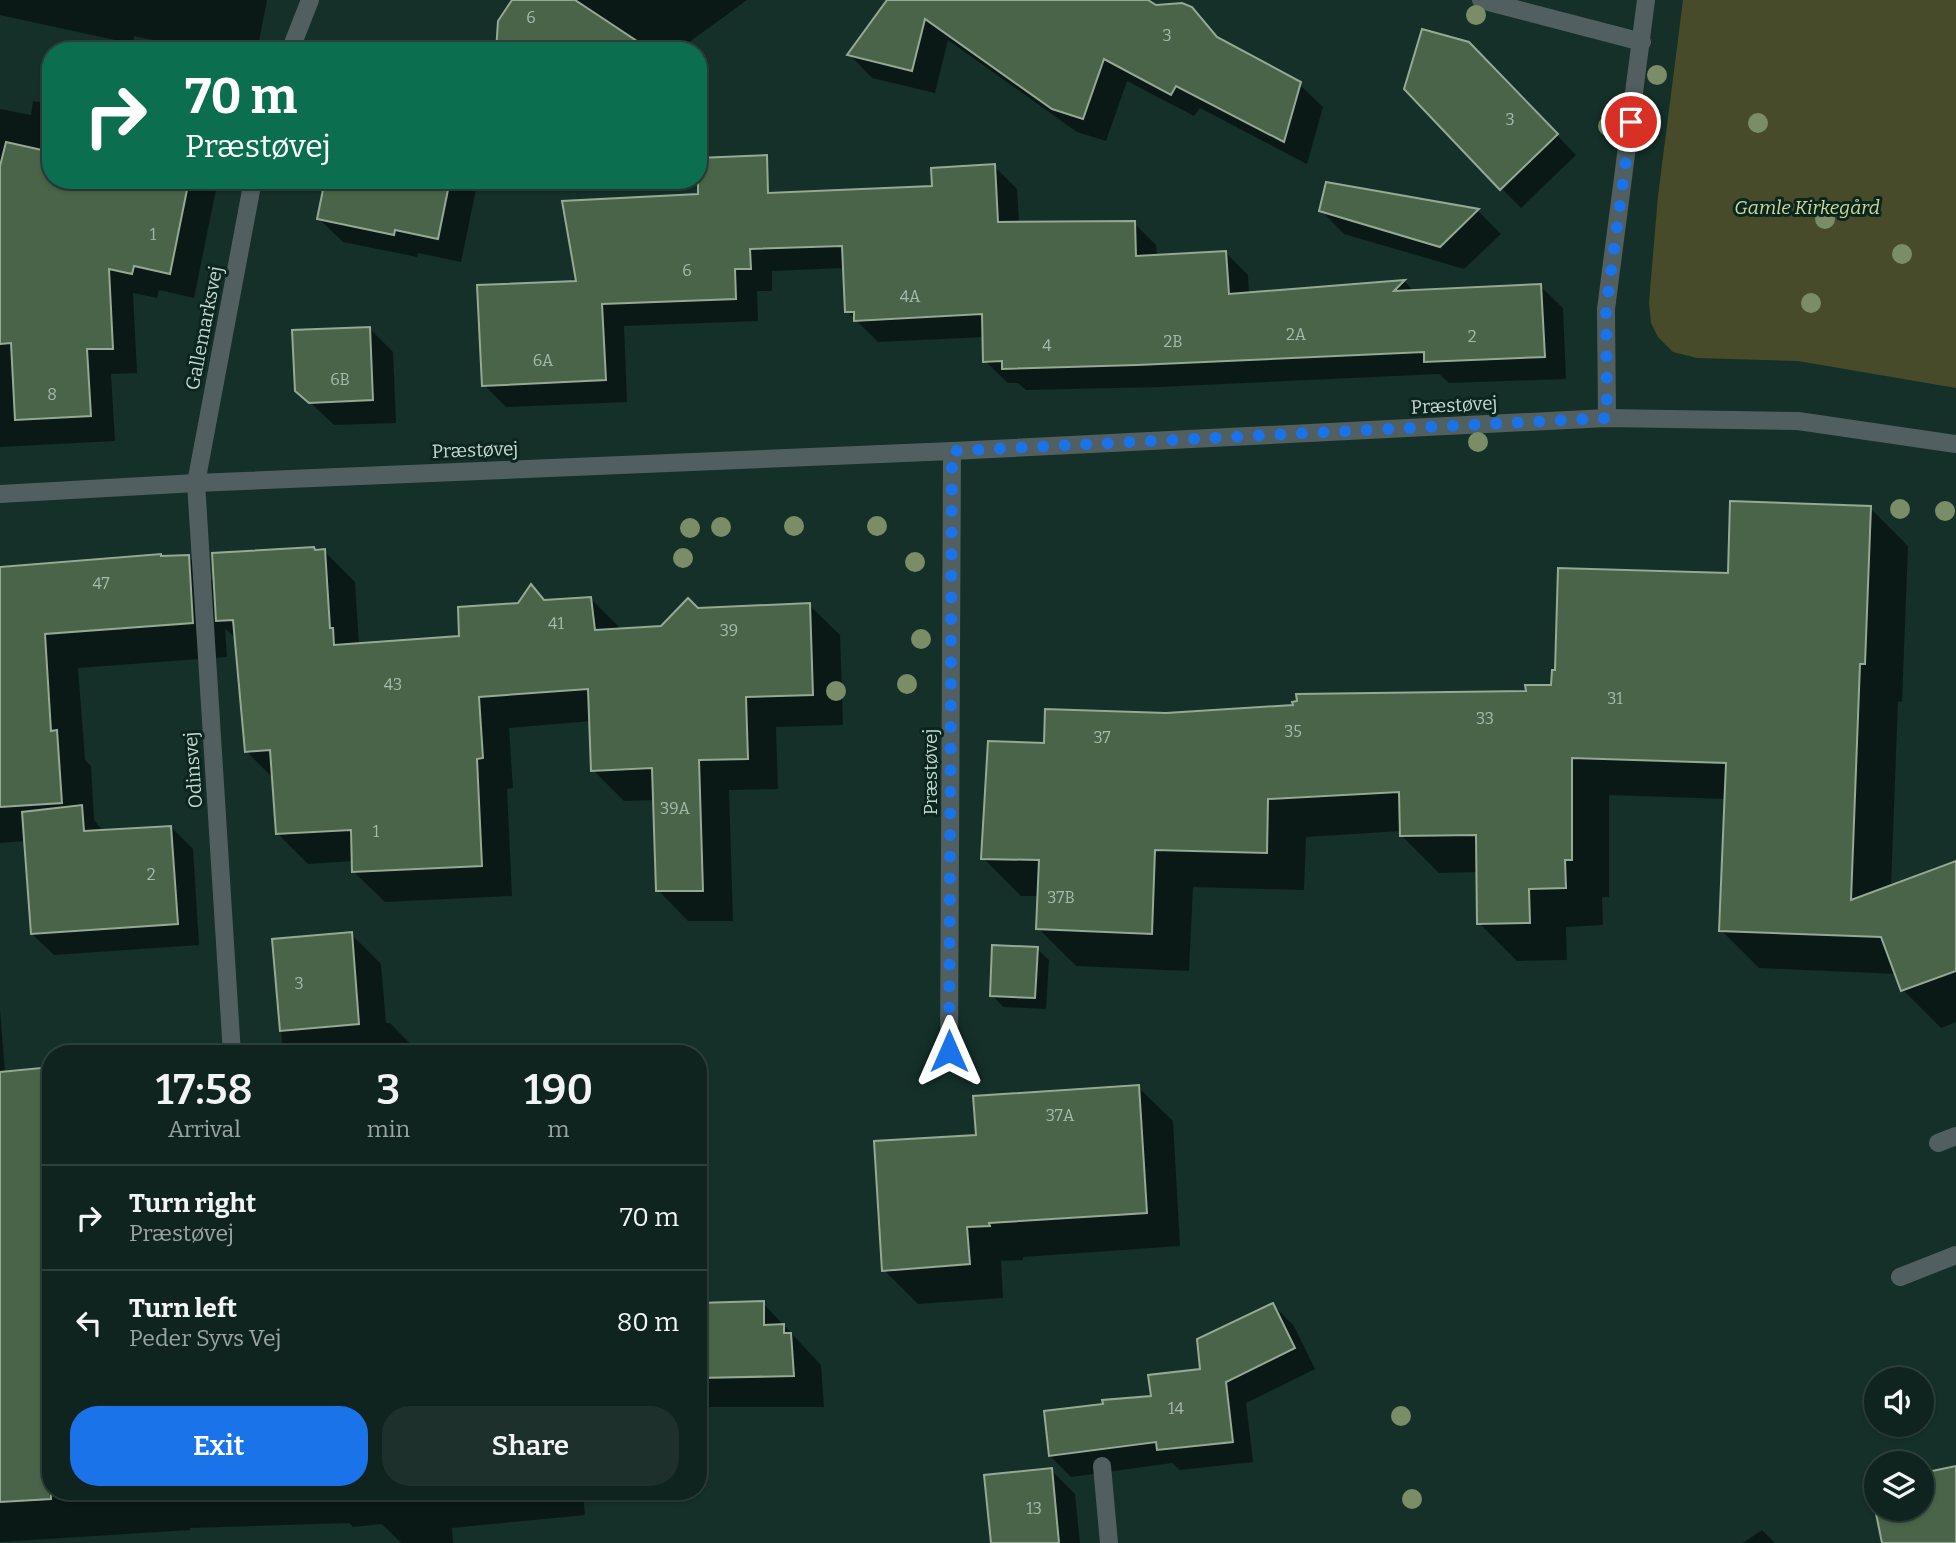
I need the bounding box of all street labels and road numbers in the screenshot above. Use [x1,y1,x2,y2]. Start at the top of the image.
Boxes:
street label: Gallemarksvej [181,264,227,392]
street label: Præstøvej [1410,391,1498,419]
street label: Præstøvej [431,437,519,463]
street label: Præstøvej [919,729,942,815]
street label: Odinsvej [179,731,207,809]

